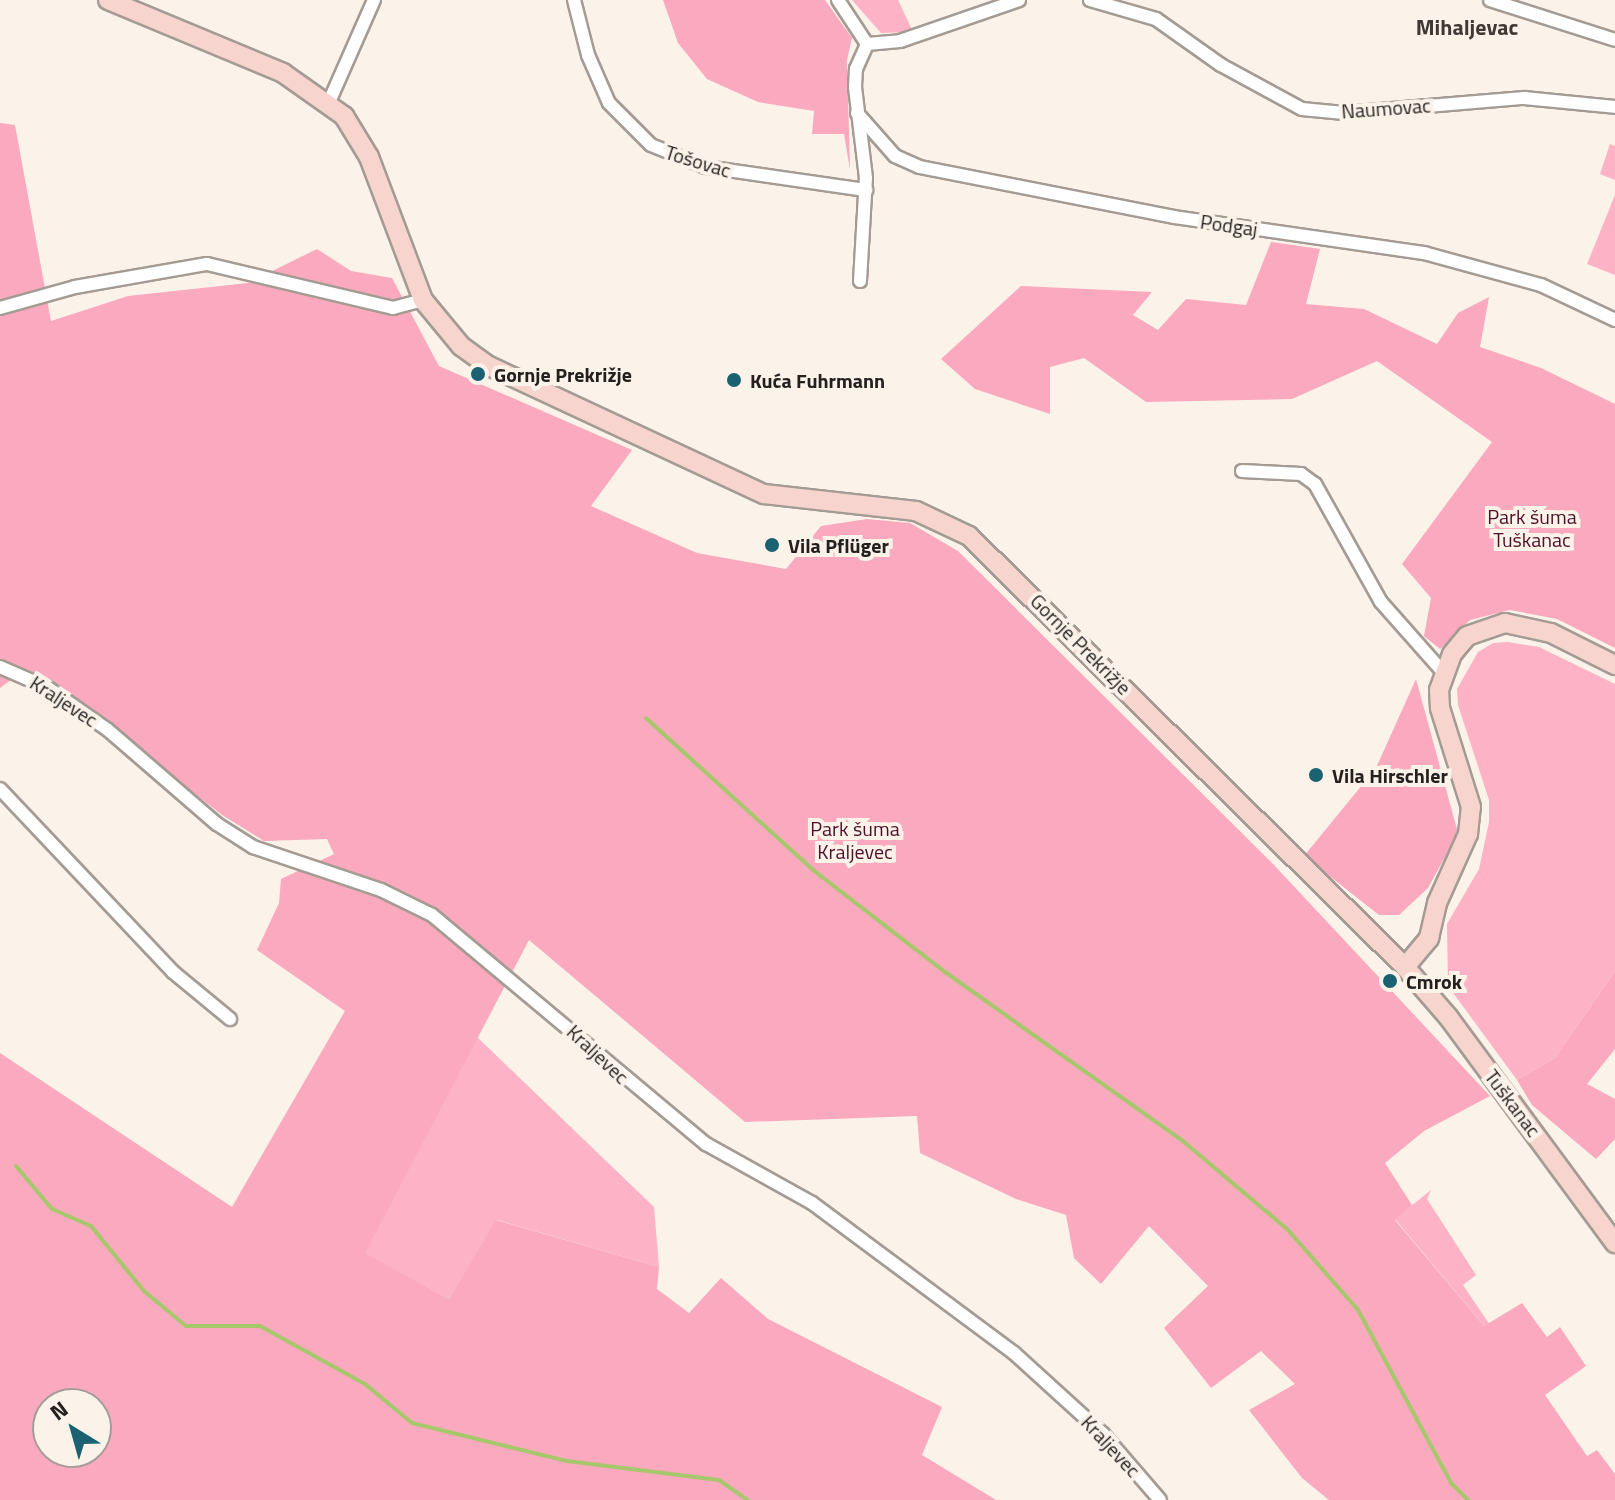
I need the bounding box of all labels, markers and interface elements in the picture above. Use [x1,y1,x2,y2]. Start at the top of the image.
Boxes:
district label: Mihaljevac [1416,15,1518,41]
street label: Naumovac [1341,93,1431,123]
street label: Tošovac [662,140,734,182]
street label: Podgaj [1199,209,1259,241]
place label: Gornje Prekrižje [494,362,632,386]
marker: Gornje Prekrižje [469,365,487,383]
place label: Kuća Fuhrmann [750,368,885,392]
marker: Kuća Fuhrmann [725,371,743,389]
park label: Park šuma Tuškanac [1487,505,1577,552]
place label: Vila Pflüger [788,533,889,557]
marker: Vila Pflüger [763,536,781,554]
street label: Gornje Prekrižje [1026,589,1136,699]
street label: Kraljevec [26,670,102,732]
place label: Vila Hirschler [1332,763,1448,787]
marker: Vila Hirschler [1307,766,1325,784]
park label: Park šuma Kraljevec [810,816,900,863]
place label: Cmrok [1406,969,1462,993]
marker: Cmrok [1381,972,1399,990]
street label: Kraljevec [562,1019,634,1089]
street label: Tuškanac [1480,1065,1546,1141]
north arrow [32,1388,112,1468]
text: N [42,1392,75,1429]
street label: Kraljevec [1076,1410,1146,1482]

